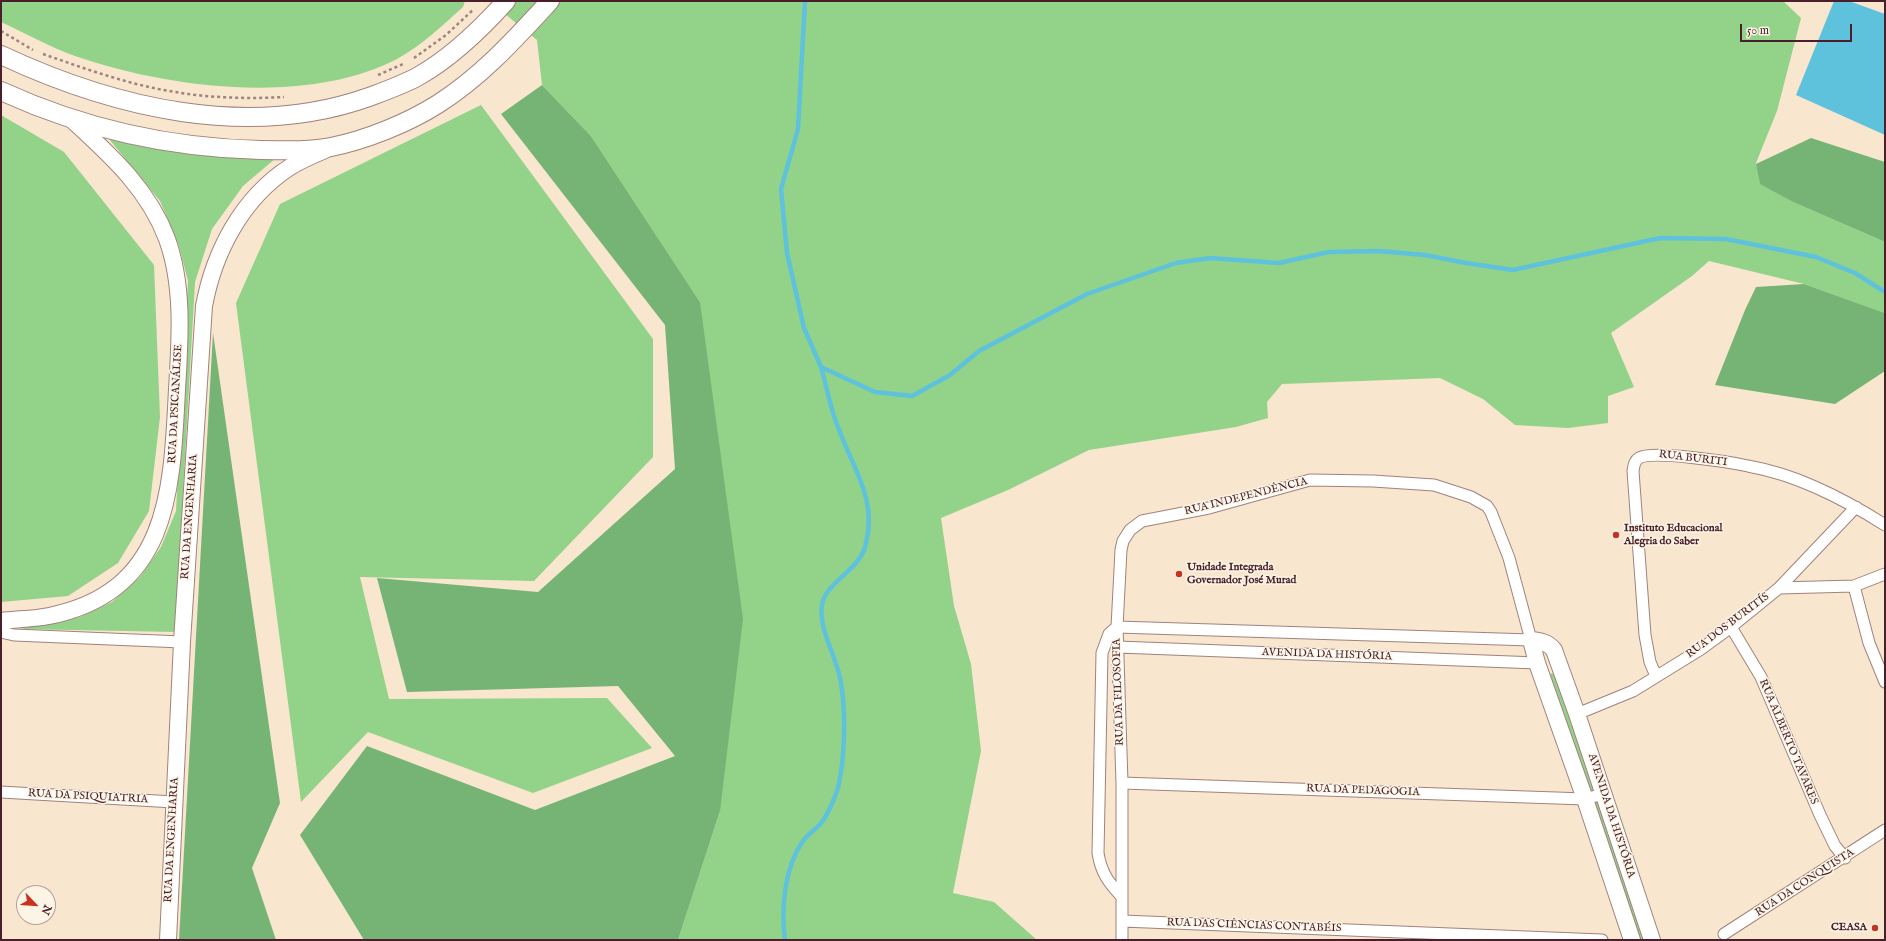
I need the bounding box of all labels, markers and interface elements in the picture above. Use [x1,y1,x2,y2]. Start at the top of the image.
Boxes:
scale bar [1742,16,1854,42]
text: 50 m [1747,23,1769,38]
street label: RUA DA PSICANÁLISE [166,344,186,464]
street label: RUA BURITI [1658,448,1728,470]
street label: RUA DA ENGENHARIA [179,454,201,580]
street label: RUA INDEPENDÊNCIA [1183,475,1309,519]
place label: Instituto Educacional Alegria do Saber [1624,522,1722,548]
marker: Instituto Educacional Alegria do Saber [1611,530,1621,540]
place label: Unidade Integrada Governador José Murad [1187,561,1296,587]
marker: Unidade Integrada Governador José Murad [1174,569,1184,579]
street label: RUA DOS BURITÍS [1684,591,1772,661]
street label: RUA DA FILOSOFIA [1111,638,1127,746]
street label: AVENIDA DA HISTÓRIA [1262,646,1392,664]
street label: RUA ALBERTO TAVARES [1756,677,1820,807]
street label: AVENIDA DA HISTÓRIA [1585,752,1637,880]
street label: RUA DA ENGENHARIA [162,777,182,903]
street label: RUA DA PEDAGOGIA [1306,782,1420,800]
street label: RUA DA PSIQUIATRIA [28,787,148,807]
street label: RUA DA CONQUISTA [1753,846,1857,920]
north arrow [16,885,56,925]
text: N [38,902,54,917]
street label: RUA DAS CIÊNCIAS CONTABÉIS [1166,916,1342,936]
place label: CEASA [1831,921,1867,935]
marker: CEASA [1870,923,1880,933]

